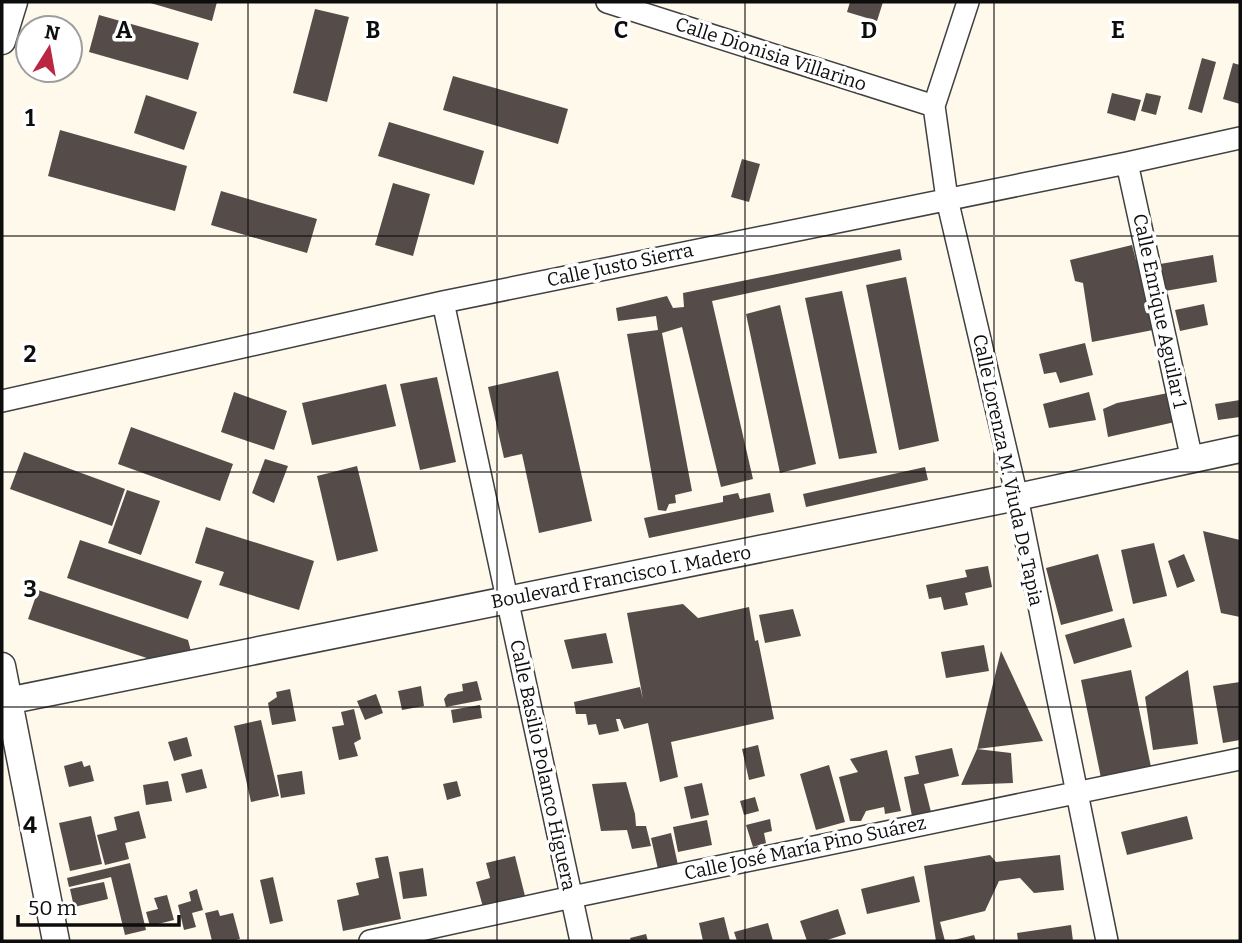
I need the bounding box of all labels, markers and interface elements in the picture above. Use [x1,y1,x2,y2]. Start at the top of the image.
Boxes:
street label: Calle Dionisia Villarino [673,12,869,96]
north arrow [14,14,84,84]
text: A [116,16,133,44]
text: B [366,16,380,44]
text: C [614,16,628,44]
text: E [1111,16,1125,44]
text: N [43,20,62,46]
text: 1 [25,104,35,132]
street label: Calle Enrique Aguilar 1 [1128,212,1192,411]
street label: Calle Justo Sierra [545,238,696,292]
street label: Calle Lorenza M. Viuda De Tapia [968,332,1048,609]
text: 2 [24,340,37,368]
street label: Boulevard Francisco I. Madero [489,540,753,614]
text: 3 [23,575,37,603]
street label: Calle Basilio Polanco Higuera [505,638,581,893]
text: 4 [23,811,37,839]
street label: Calle José María Pino Suárez [682,811,928,885]
scale bar [18,884,178,928]
text: 50 m [28,895,77,921]

